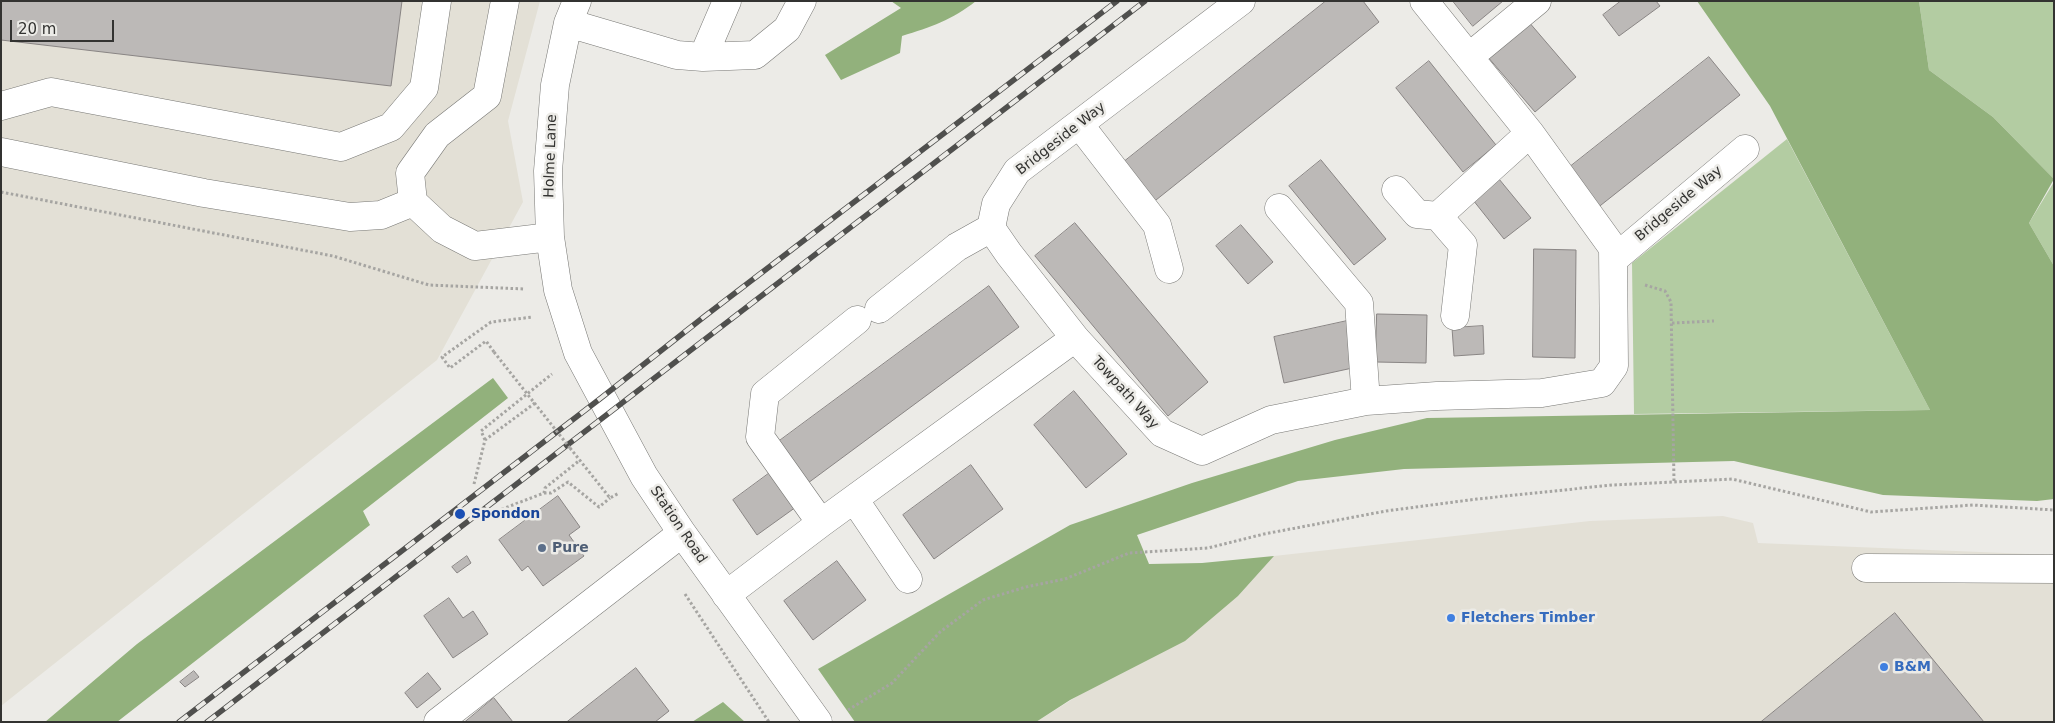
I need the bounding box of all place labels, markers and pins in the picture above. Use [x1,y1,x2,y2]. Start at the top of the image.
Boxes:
place label: Spondon [471,506,540,522]
marker: Spondon [453,507,467,521]
place label: Pure [552,540,589,556]
marker: Pure [536,542,548,554]
place label: Fletchers Timber [1461,610,1595,626]
marker: Fletchers Timber [1445,612,1457,624]
place label: B&M [1894,659,1931,675]
marker: B&M [1878,661,1890,673]

